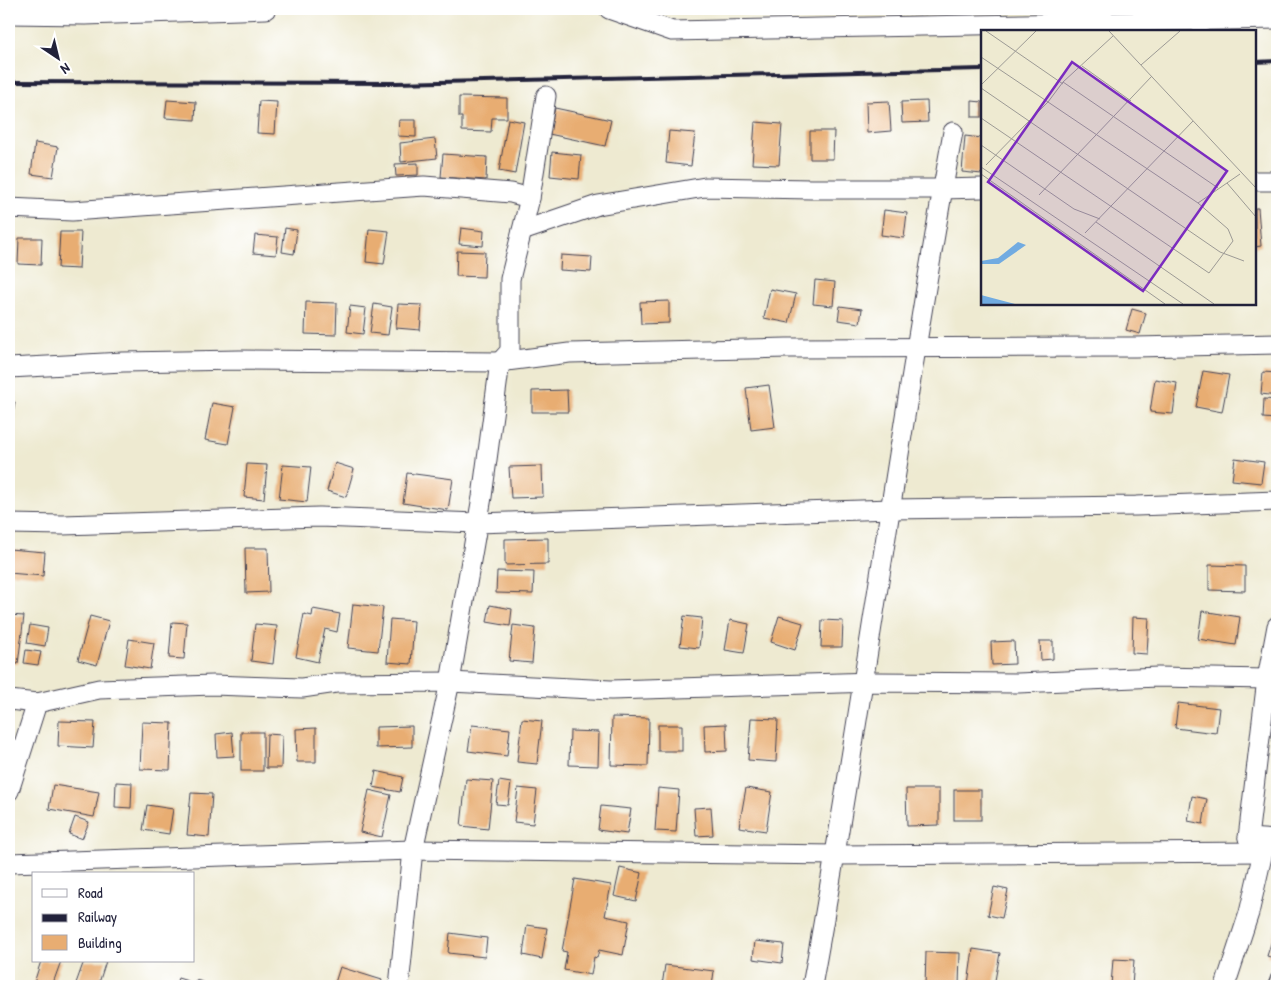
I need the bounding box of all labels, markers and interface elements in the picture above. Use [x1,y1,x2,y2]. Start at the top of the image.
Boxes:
inset map [981,30,1256,305]
north arrow [32,32,82,82]
text: N [57,59,74,79]
legend [32,872,195,962]
text: Road [78,882,103,903]
text: Railway [78,906,117,927]
text: Building [78,932,122,953]

